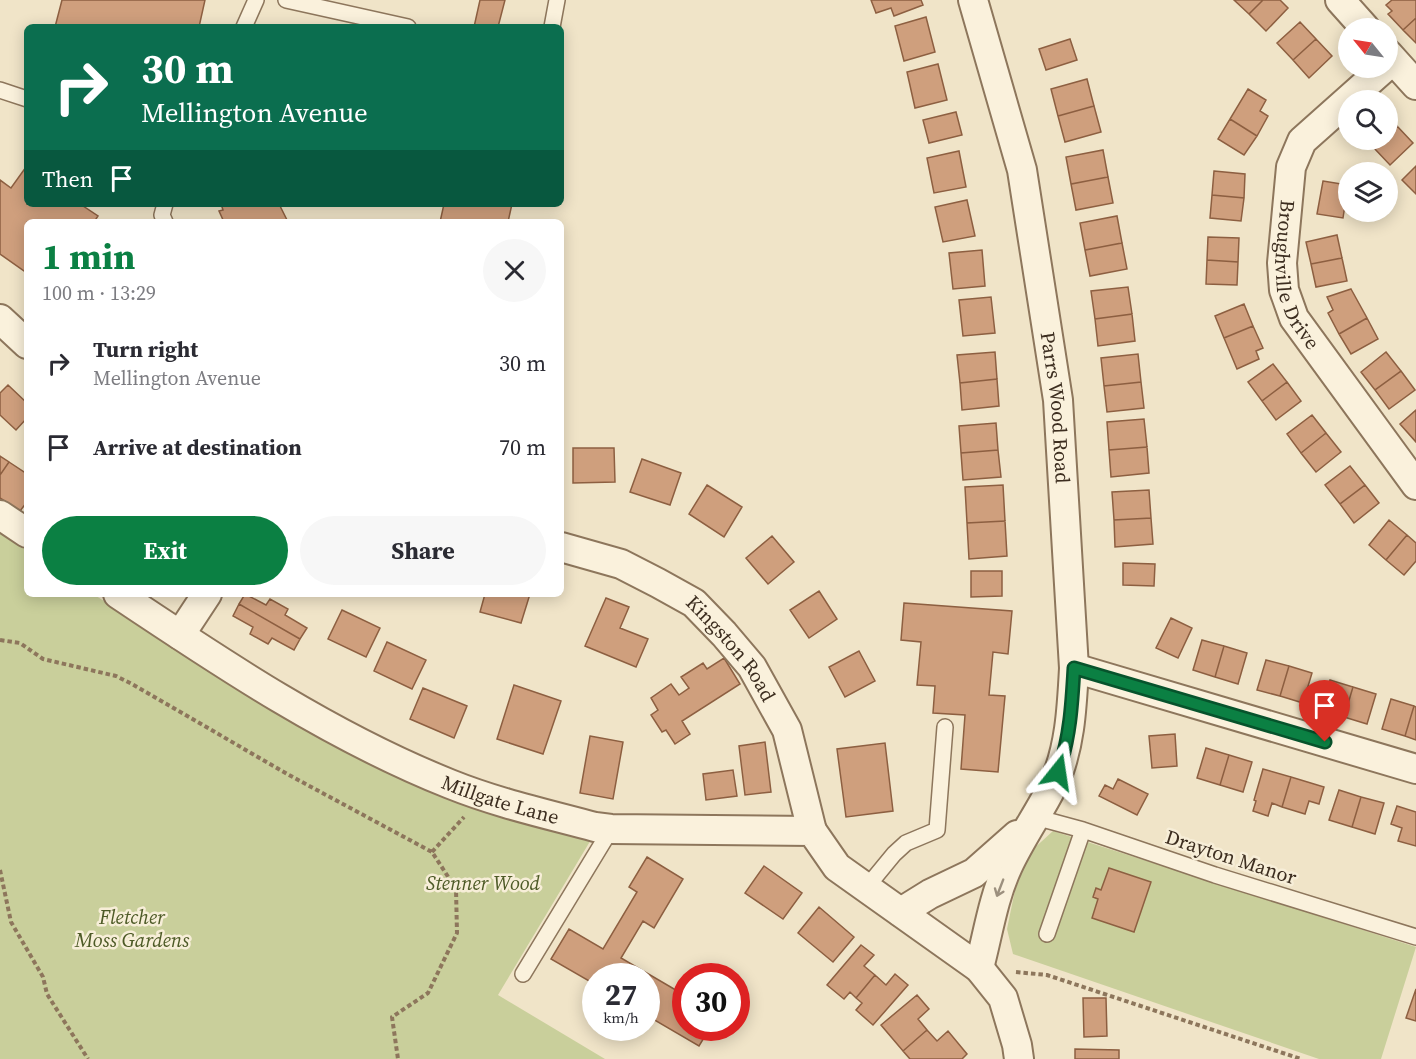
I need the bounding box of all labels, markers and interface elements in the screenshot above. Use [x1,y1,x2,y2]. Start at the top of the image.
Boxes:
north arrow [1338,18,1398,78]
map controls [1338,18,1398,222]
text: 30 m [141,39,234,97]
icon: right [42,48,120,126]
button: search [1338,90,1398,150]
text: Mellington Avenue [141,94,368,131]
icon: arrive [105,162,138,195]
button: layers [1338,162,1398,222]
text: Then [42,164,93,194]
street label: Broughville Drive [1268,199,1326,355]
text: 1 min [42,232,135,281]
button: close [483,239,546,302]
text: 100 m · 13:29 [42,279,156,307]
street label: Parrs Wood Road [1034,330,1077,485]
text: Turn right [93,334,198,364]
icon: right [42,347,75,380]
text: 30 m [499,348,546,378]
text: Mellington Avenue [93,364,261,392]
icon: arrive [42,431,75,464]
text: Arrive at destination [93,432,302,462]
text: 70 m [499,432,546,462]
button: Exit [42,516,288,585]
button: Share [300,516,546,585]
street label: Kingston Road [680,589,783,707]
pin [1299,680,1350,742]
icon: arrive [1308,689,1341,722]
position arrow [1026,740,1090,804]
street label: Millgate Lane [437,768,562,831]
street label: Drayton Manor [1162,823,1301,892]
park label: Stenner Wood [426,869,541,897]
one-way arrow [993,878,1004,896]
park label: Fletcher Moss Gardens [74,903,190,954]
speed limit sign: 30 [672,963,750,1041]
text: 27 [605,974,637,1015]
text: km/h [603,1007,639,1028]

